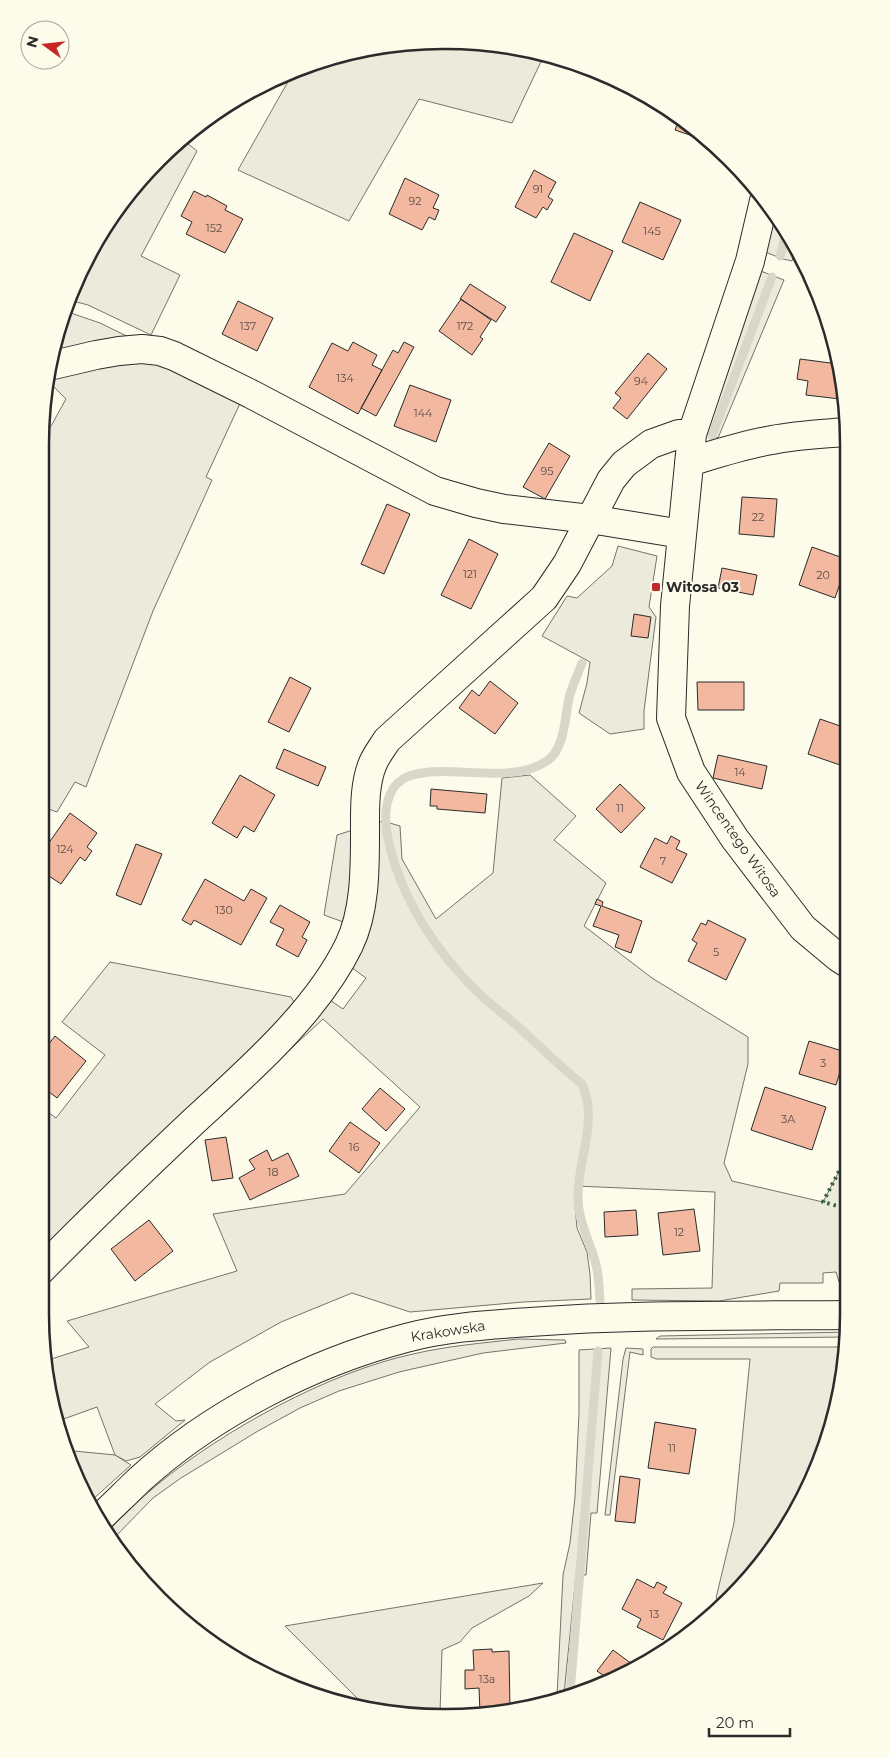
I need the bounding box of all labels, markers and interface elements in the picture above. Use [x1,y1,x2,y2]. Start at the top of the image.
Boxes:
north arrow [20,20,70,70]
text: N [22,34,43,49]
house number: 91 [533,182,543,196]
house number: 92 [409,194,421,208]
house number: 152 [206,221,222,235]
house number: 145 [643,224,661,238]
house number: 137 [240,319,256,333]
house number: 172 [457,319,473,333]
house number: 134 [336,371,354,385]
house number: 94 [634,374,649,388]
house number: 144 [414,406,433,420]
house number: 95 [541,464,553,478]
house number: 22 [752,510,764,524]
house number: 121 [463,567,477,581]
house number: 20 [816,568,830,582]
place label: Witosa 03 [666,578,739,596]
marker: Witosa 03 [650,581,662,593]
house number: 14 [734,765,746,779]
street label: Wincentego Witosa [691,777,785,901]
house number: 11 [616,801,624,815]
house number: 124 [56,842,74,856]
house number: 7 [660,854,666,868]
house number: 130 [215,903,233,917]
house number: 5 [713,945,719,959]
house number: 3 [820,1056,826,1070]
house number: 3A [781,1112,795,1126]
house number: 16 [349,1140,360,1154]
house number: 18 [268,1165,279,1179]
house number: 12 [674,1225,684,1239]
street label: Krakowska [409,1316,487,1346]
house number: 11 [668,1441,676,1455]
house number: 13 [649,1607,659,1621]
house number: 13a [479,1672,495,1686]
scale bar [709,1706,790,1738]
text: 20 m [716,1713,754,1732]

